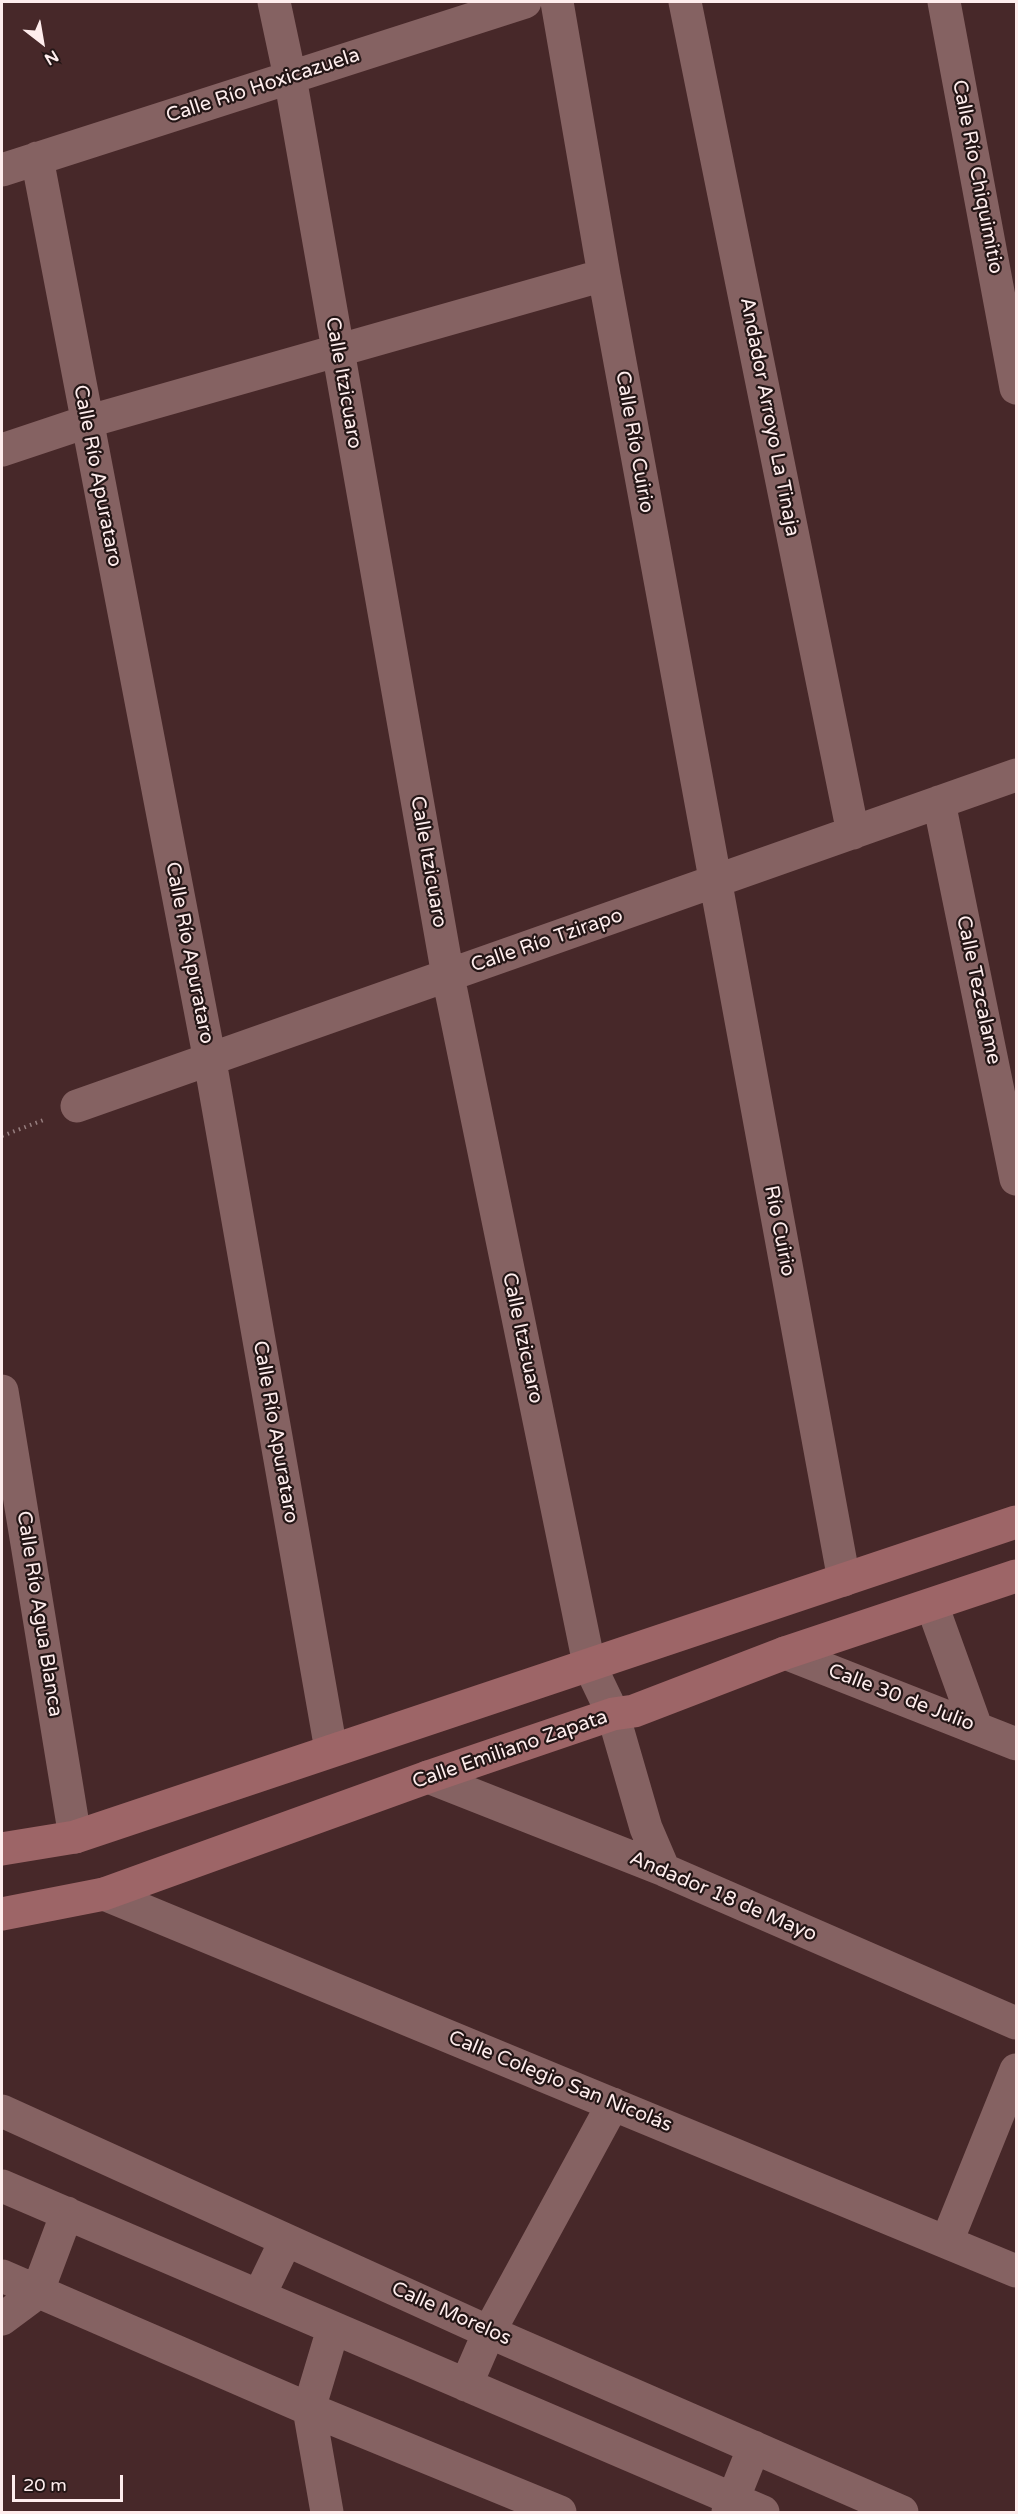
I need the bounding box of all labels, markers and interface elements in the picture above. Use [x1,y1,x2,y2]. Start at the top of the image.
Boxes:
north arrow [12,12,72,72]
street label: Calle Río Hoxicazuela [163,43,363,129]
text: N [41,46,62,69]
street label: Calle Río Chiquimitio [946,78,1008,276]
street label: Andador Arroyo La Tinaja [734,295,804,539]
street label: Calle Itzicuaro [320,315,366,451]
street label: Calle Río Cuirio [610,369,658,515]
street label: Calle Río Apurataro [68,383,126,569]
street label: Calle Itzicuaro [405,794,451,930]
street label: Calle Río Apurataro [160,860,218,1046]
street label: Calle Río Tzirapo [468,904,626,978]
street label: Calle Tezcalame [951,913,1005,1067]
street label: Río Cuirio [758,1183,800,1279]
street label: Calle Itzicuaro [496,1270,548,1406]
street label: Calle Río Apurataro [247,1339,303,1525]
street label: Calle Río Agua Blanca [11,1509,67,1719]
street label: Calle 30 de Julio [824,1659,978,1737]
street label: Calle Emiliano Zapata [409,1705,611,1795]
street label: Andador 18 de Mayo [626,1847,820,1947]
street label: Calle Colegio San Nicolás [445,2026,675,2138]
street label: Calle Morelos [388,2277,514,2351]
scale bar [15,2463,126,2501]
text: 20 m [23,2474,67,2496]

